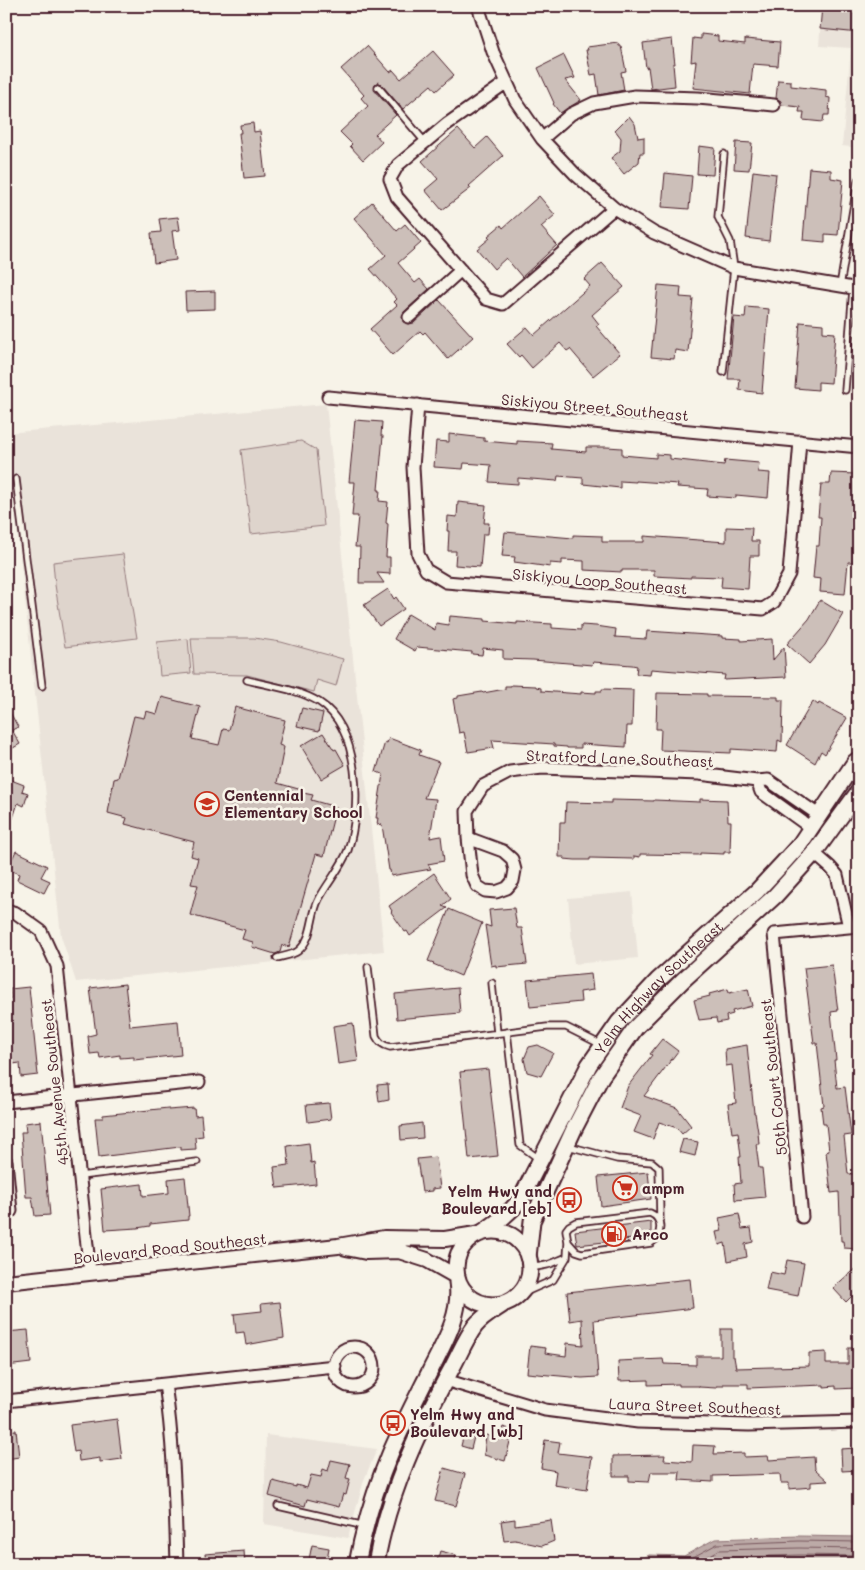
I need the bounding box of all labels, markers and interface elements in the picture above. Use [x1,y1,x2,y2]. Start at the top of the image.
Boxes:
street label: Siskiyou Street Southeast [500,389,690,425]
street label: Siskiyou Loop Southeast [512,563,688,599]
street label: Stratford Lane Southeast [526,745,714,771]
place label: Centennial Elementary School [224,785,363,822]
school or university icon: Centennial Elementary School [194,791,220,817]
street label: Yelm Highway Southeast [589,916,727,1059]
street label: 45th Avenue Southeast [35,998,73,1166]
street label: 50th Court Southeast [755,998,791,1156]
supermarket icon: ampm [612,1175,638,1201]
place label: ampm [642,1178,685,1198]
place label: Yelm Hwy and Boulevard [eb] [441,1181,552,1218]
bus stop icon: Yelm Hwy and Boulevard [eb] [556,1187,582,1213]
fuel station icon: Arco [601,1221,627,1247]
place label: Arco [632,1224,668,1244]
street label: Boulevard Road Southeast [73,1228,267,1268]
street label: Laura Street Southeast [608,1393,782,1419]
place label: Yelm Hwy and Boulevard [wb] [410,1404,523,1441]
bus stop icon: Yelm Hwy and Boulevard [wb] [380,1410,406,1436]

